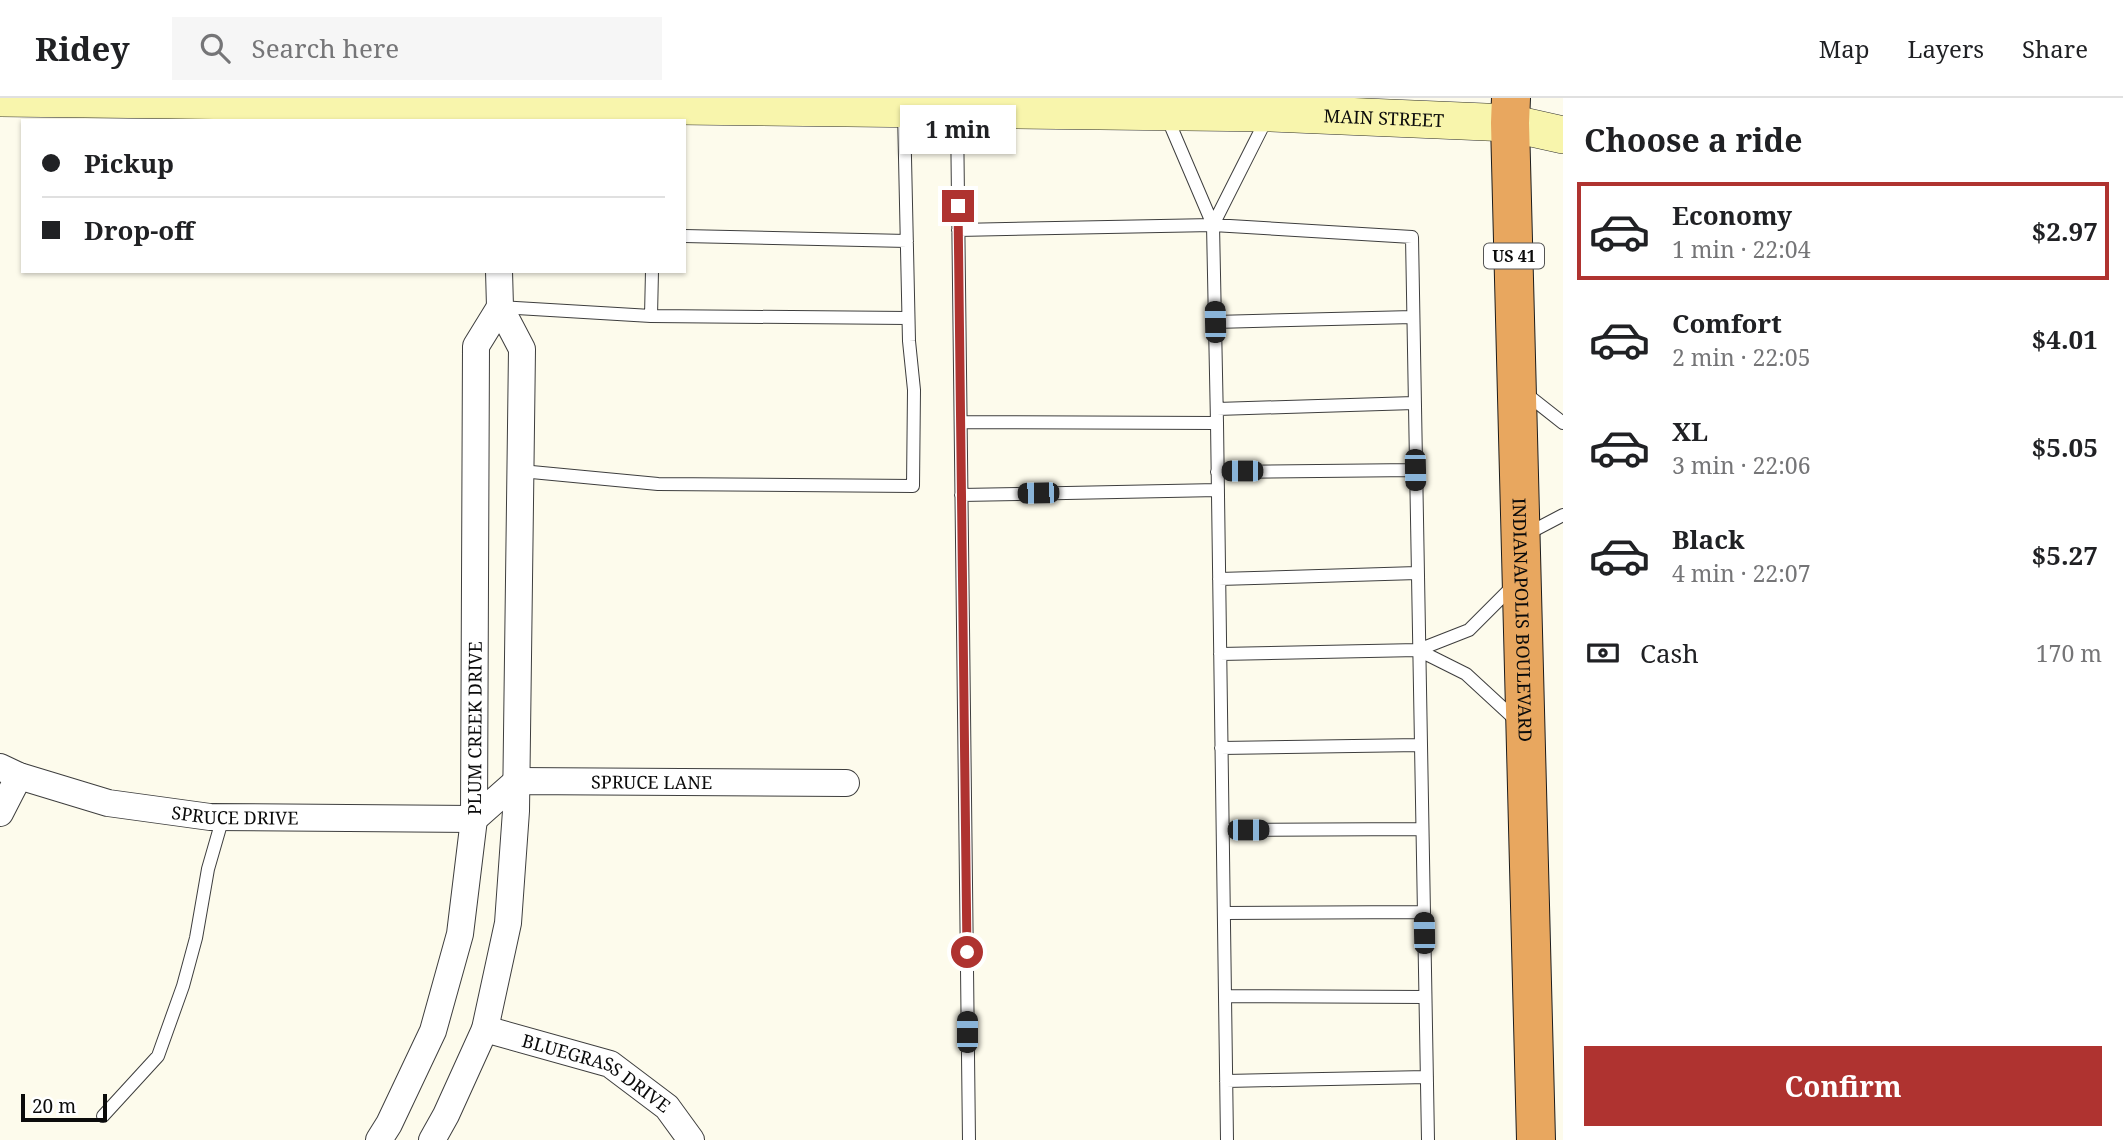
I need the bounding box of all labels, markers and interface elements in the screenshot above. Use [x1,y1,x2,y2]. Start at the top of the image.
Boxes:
search box [172,17,662,80]
text: Ridey [35,26,130,71]
icon: search [196,29,234,67]
text: Search here [252,30,399,66]
text: Map [1819,32,1870,65]
text: Layers [1908,32,1984,65]
text: Share [2022,32,2088,65]
street label: MAIN STREET [1323,103,1444,132]
callout: 1 min [900,105,1016,154]
text: 1 min [925,113,991,145]
text: Choose a ride [1584,118,1803,161]
text: Pickup [84,145,174,181]
route end [942,190,974,222]
text: Economy [1672,197,1792,233]
icon: car [1588,200,1651,263]
text: Drop-off [84,212,194,248]
text: $2.97 [2032,213,2098,249]
text: 1 min · 22:04 [1672,233,1810,265]
road number: US 41 [1484,244,1544,268]
car [1205,301,1226,343]
text: Comfort [1672,305,1782,341]
icon: car [1588,308,1651,371]
text: $4.01 [2032,321,2098,357]
text: 2 min · 22:05 [1672,341,1810,373]
text: XL [1672,413,1708,449]
icon: car [1588,416,1651,479]
text: $5.05 [2032,429,2098,465]
car [1405,449,1426,491]
text: 3 min · 22:06 [1672,449,1810,481]
car [1222,461,1264,482]
car [1017,482,1060,504]
street label: INDIANAPOLIS BOULEVARD [1508,497,1538,742]
text: Black [1672,521,1745,557]
icon: car [1588,524,1651,587]
text: $5.27 [2032,537,2098,573]
text: 4 min · 22:07 [1672,557,1810,589]
icon: cash [1584,634,1622,672]
text: Cash [1640,635,1699,671]
text: 170 m [2036,637,2102,669]
street label: PLUM CREEK DRIVE [462,641,487,815]
street label: SPRUCE LANE [591,769,712,794]
street label: SPRUCE DRIVE [170,800,299,830]
car [1228,820,1270,841]
car [1414,912,1435,954]
route start [951,936,983,968]
car [957,1011,978,1053]
street label: BLUEGRASS DRIVE [519,1028,676,1118]
button: Confirm [1584,1046,2102,1126]
scale bar [21,1091,107,1123]
text: 20 m [32,1093,76,1119]

